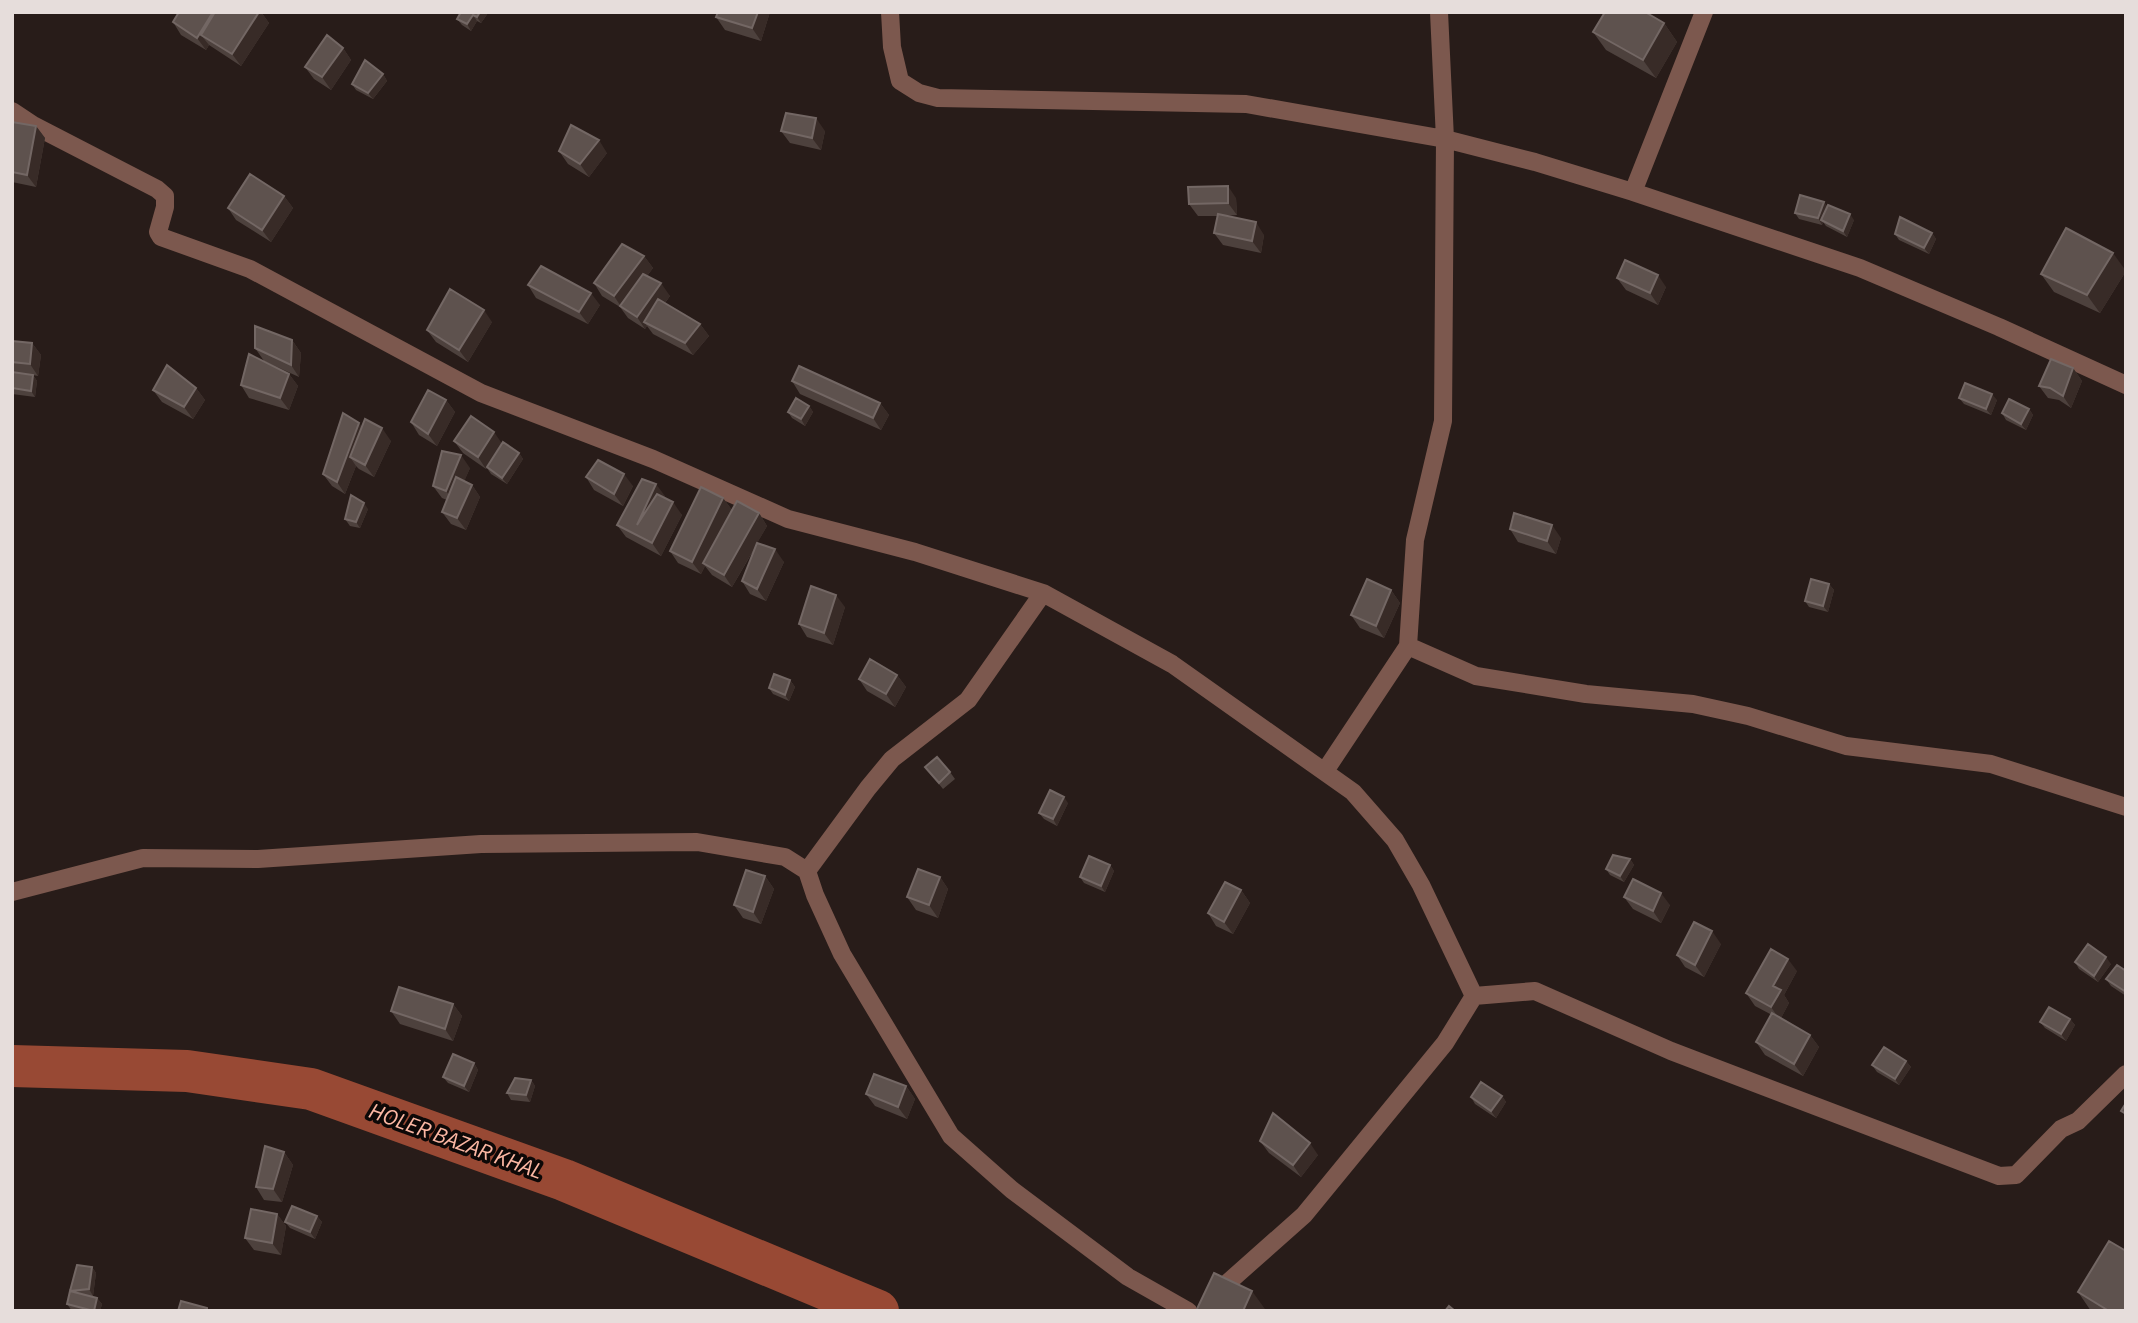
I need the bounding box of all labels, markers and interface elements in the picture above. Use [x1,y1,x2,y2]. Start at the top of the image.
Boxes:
water label: HOLER BAZAR KHAL [364,1094,548,1188]

